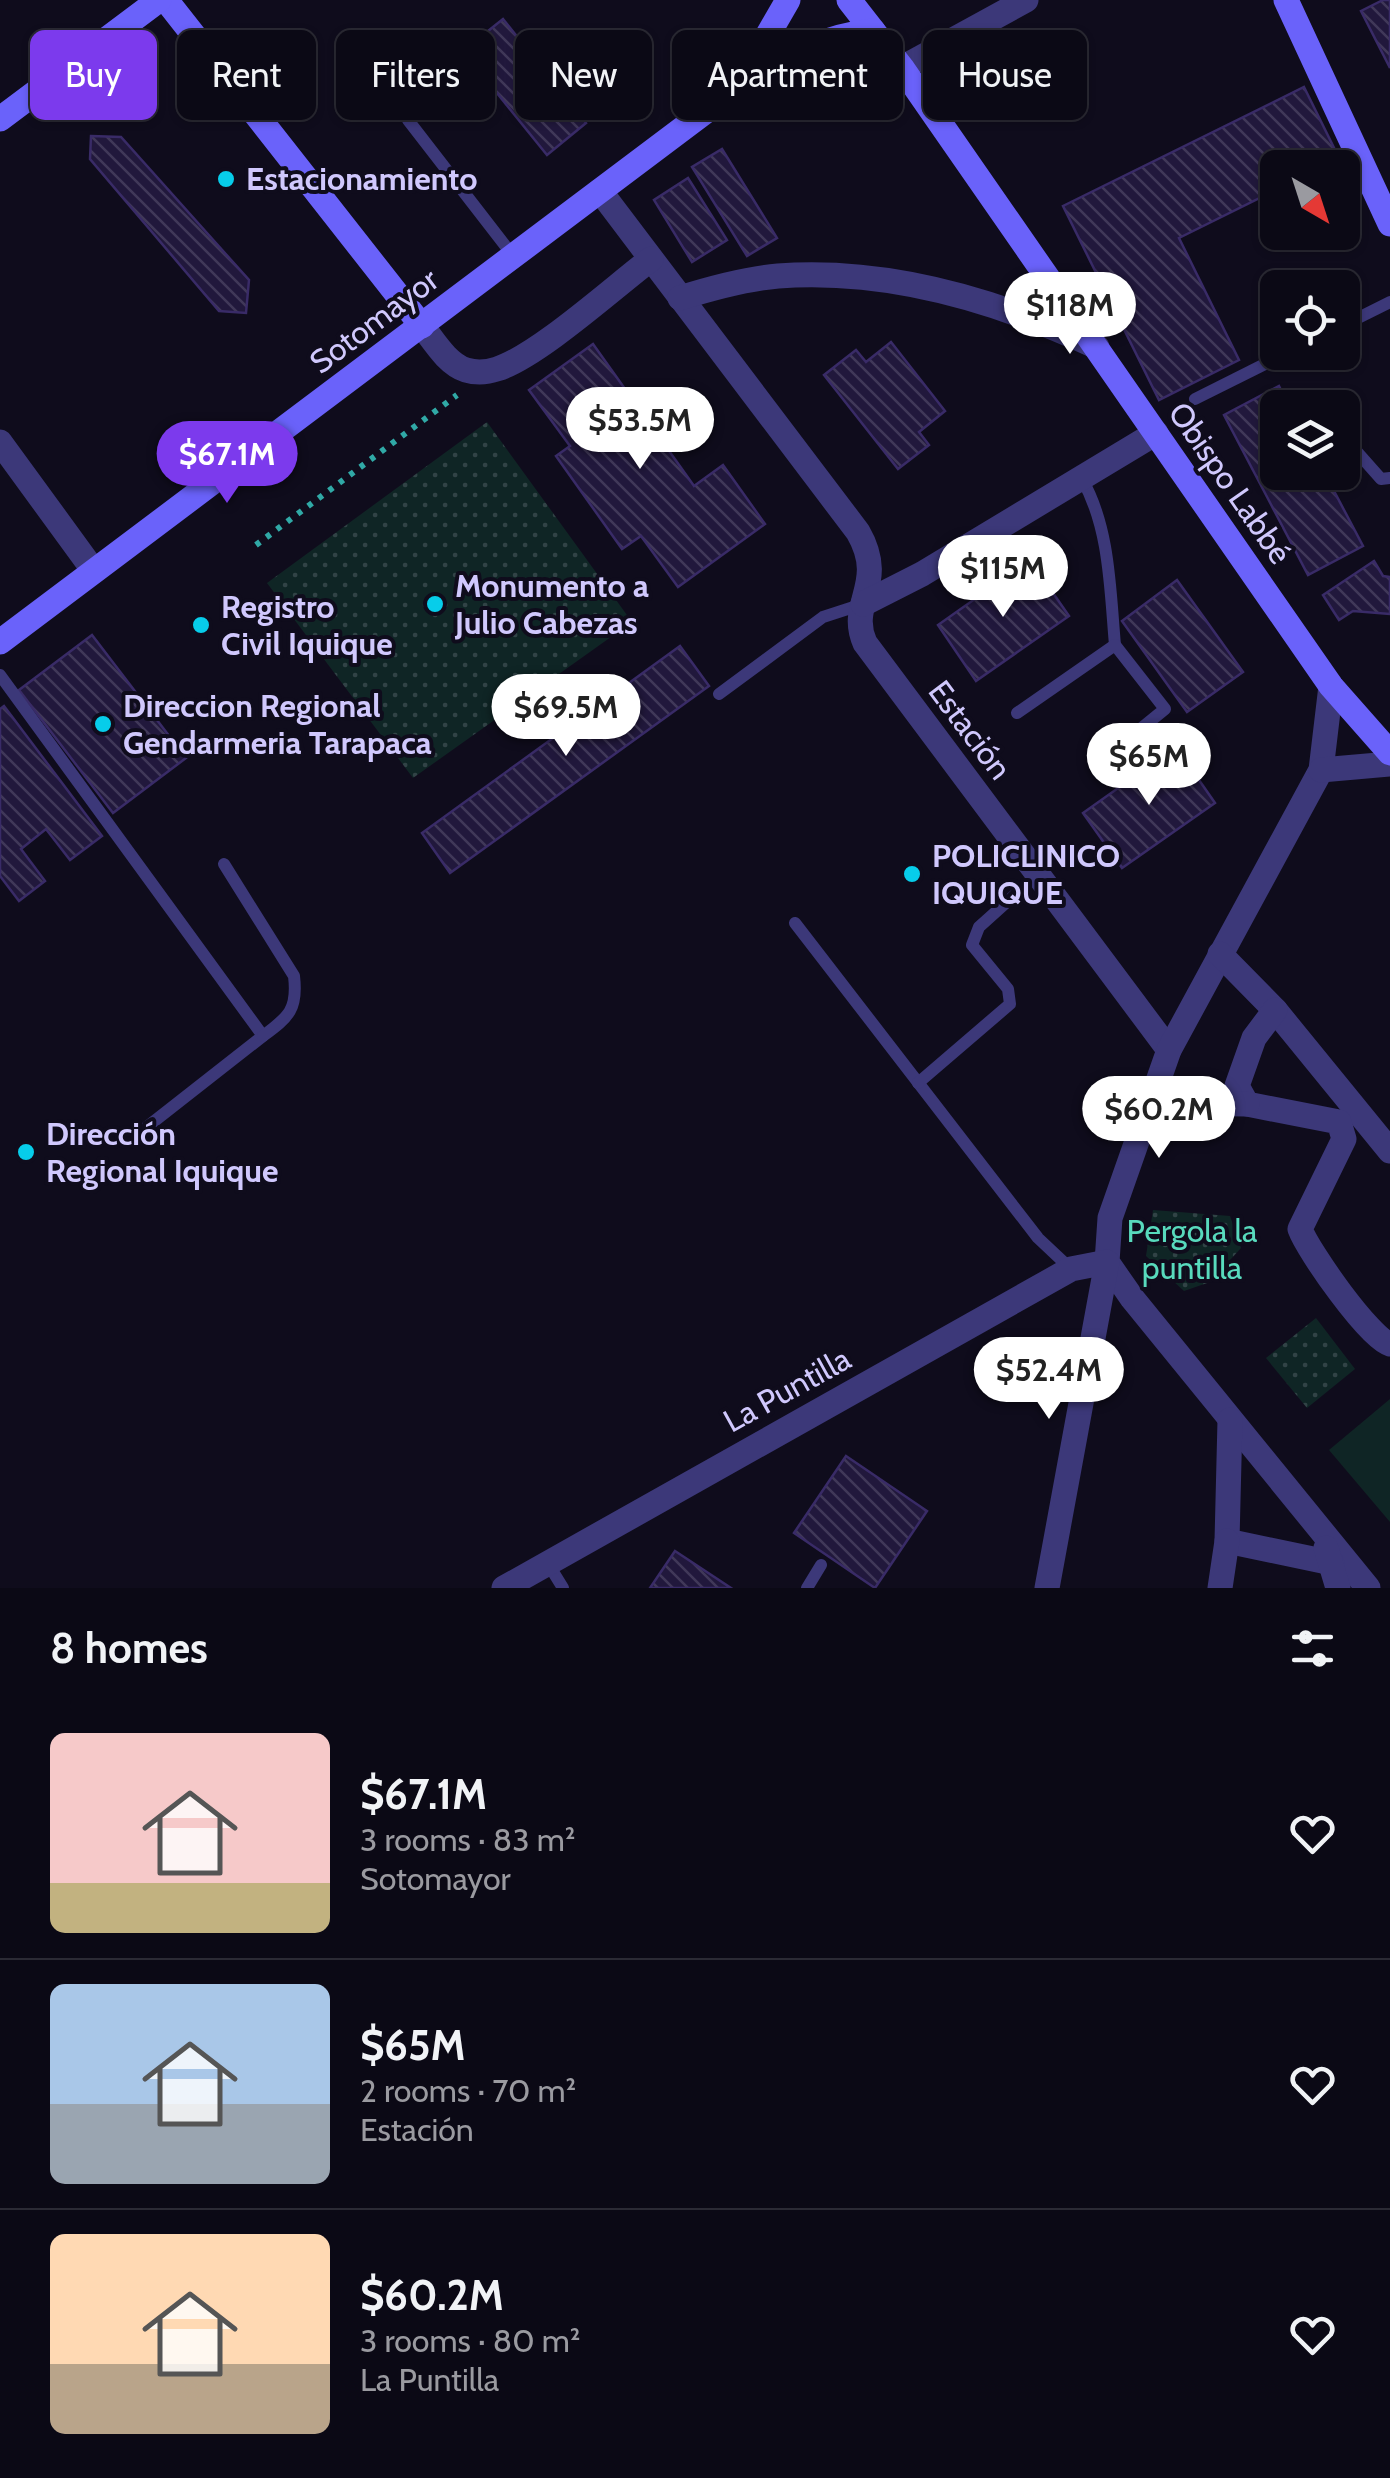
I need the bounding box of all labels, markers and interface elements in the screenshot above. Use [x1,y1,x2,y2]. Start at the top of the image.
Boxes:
chip: Buy [30,30,157,120]
chip: Rent [177,30,316,120]
chip: Filters [336,30,495,120]
chip: New [515,30,652,120]
chip: Apartment [672,30,903,120]
chip: House [923,30,1087,120]
north arrow [1260,150,1360,250]
map controls [1260,150,1360,490]
place label: Estacionamiento [246,159,477,198]
marker: Estacionamiento [215,168,237,190]
street label: Sotomayor [302,259,446,382]
button: locate [1260,270,1360,370]
pin: $118M [1000,272,1140,357]
text: $118M [1026,285,1114,324]
pin: $53.5M [559,387,721,472]
button: layers [1260,390,1360,490]
street label: Obispo Labbé [1160,394,1300,571]
text: $53.5M [588,400,692,439]
pin: $67.1M [146,421,308,506]
text: $67.1M [179,434,275,473]
pin: $115M [933,535,1073,620]
text: $115M [960,548,1046,587]
place label: Monumento a Julio Cabezas [454,566,649,642]
place label: Registro Civil Iquique [221,587,393,663]
marker: Monumento a Julio Cabezas [424,593,446,615]
marker: Registro Civil Iquique [190,614,212,636]
street label: Estación [921,673,1020,787]
pin: $69.5M [485,674,647,759]
place label: Direccion Regional Gendarmeria Tarapaca [123,686,432,762]
text: $69.5M [514,687,618,726]
marker: Direccion Regional Gendarmeria Tarapaca [92,713,114,735]
pin: $65M [1090,723,1208,808]
text: $65M [1109,736,1189,775]
place label: POLICLINICO IQUIQUE [932,836,1120,912]
marker: POLICLINICO IQUIQUE [901,863,923,885]
pin: $60.2M [1078,1076,1240,1161]
text: $60.2M [1104,1089,1214,1128]
place label: Dirección Regional Iquique [46,1114,278,1190]
marker: Dirección Regional Iquique [15,1141,37,1163]
park label: Pergola la puntilla [1127,1211,1258,1287]
pin: $52.4M [968,1337,1130,1422]
street label: La Puntilla [716,1338,858,1440]
text: $52.4M [996,1350,1102,1389]
icon: filters [1285,1621,1340,1676]
text: 8 homes [50,1622,208,1674]
text: $67.1M [360,1768,487,1820]
icon: home [130,1773,250,1893]
icon: heart [1285,1806,1340,1861]
text: 3 rooms · 83 m² [360,1820,575,1859]
text: Sotomayor [360,1859,511,1898]
text: $65M [360,2019,466,2071]
icon: home [130,2024,250,2144]
icon: heart [1285,2057,1340,2112]
text: 2 rooms · 70 m² [360,2071,576,2110]
text: Estación [360,2110,474,2149]
text: $60.2M [360,2269,504,2321]
icon: home [130,2274,250,2394]
icon: heart [1285,2307,1340,2362]
text: 3 rooms · 80 m² [360,2321,580,2360]
text: La Puntilla [360,2360,499,2399]

